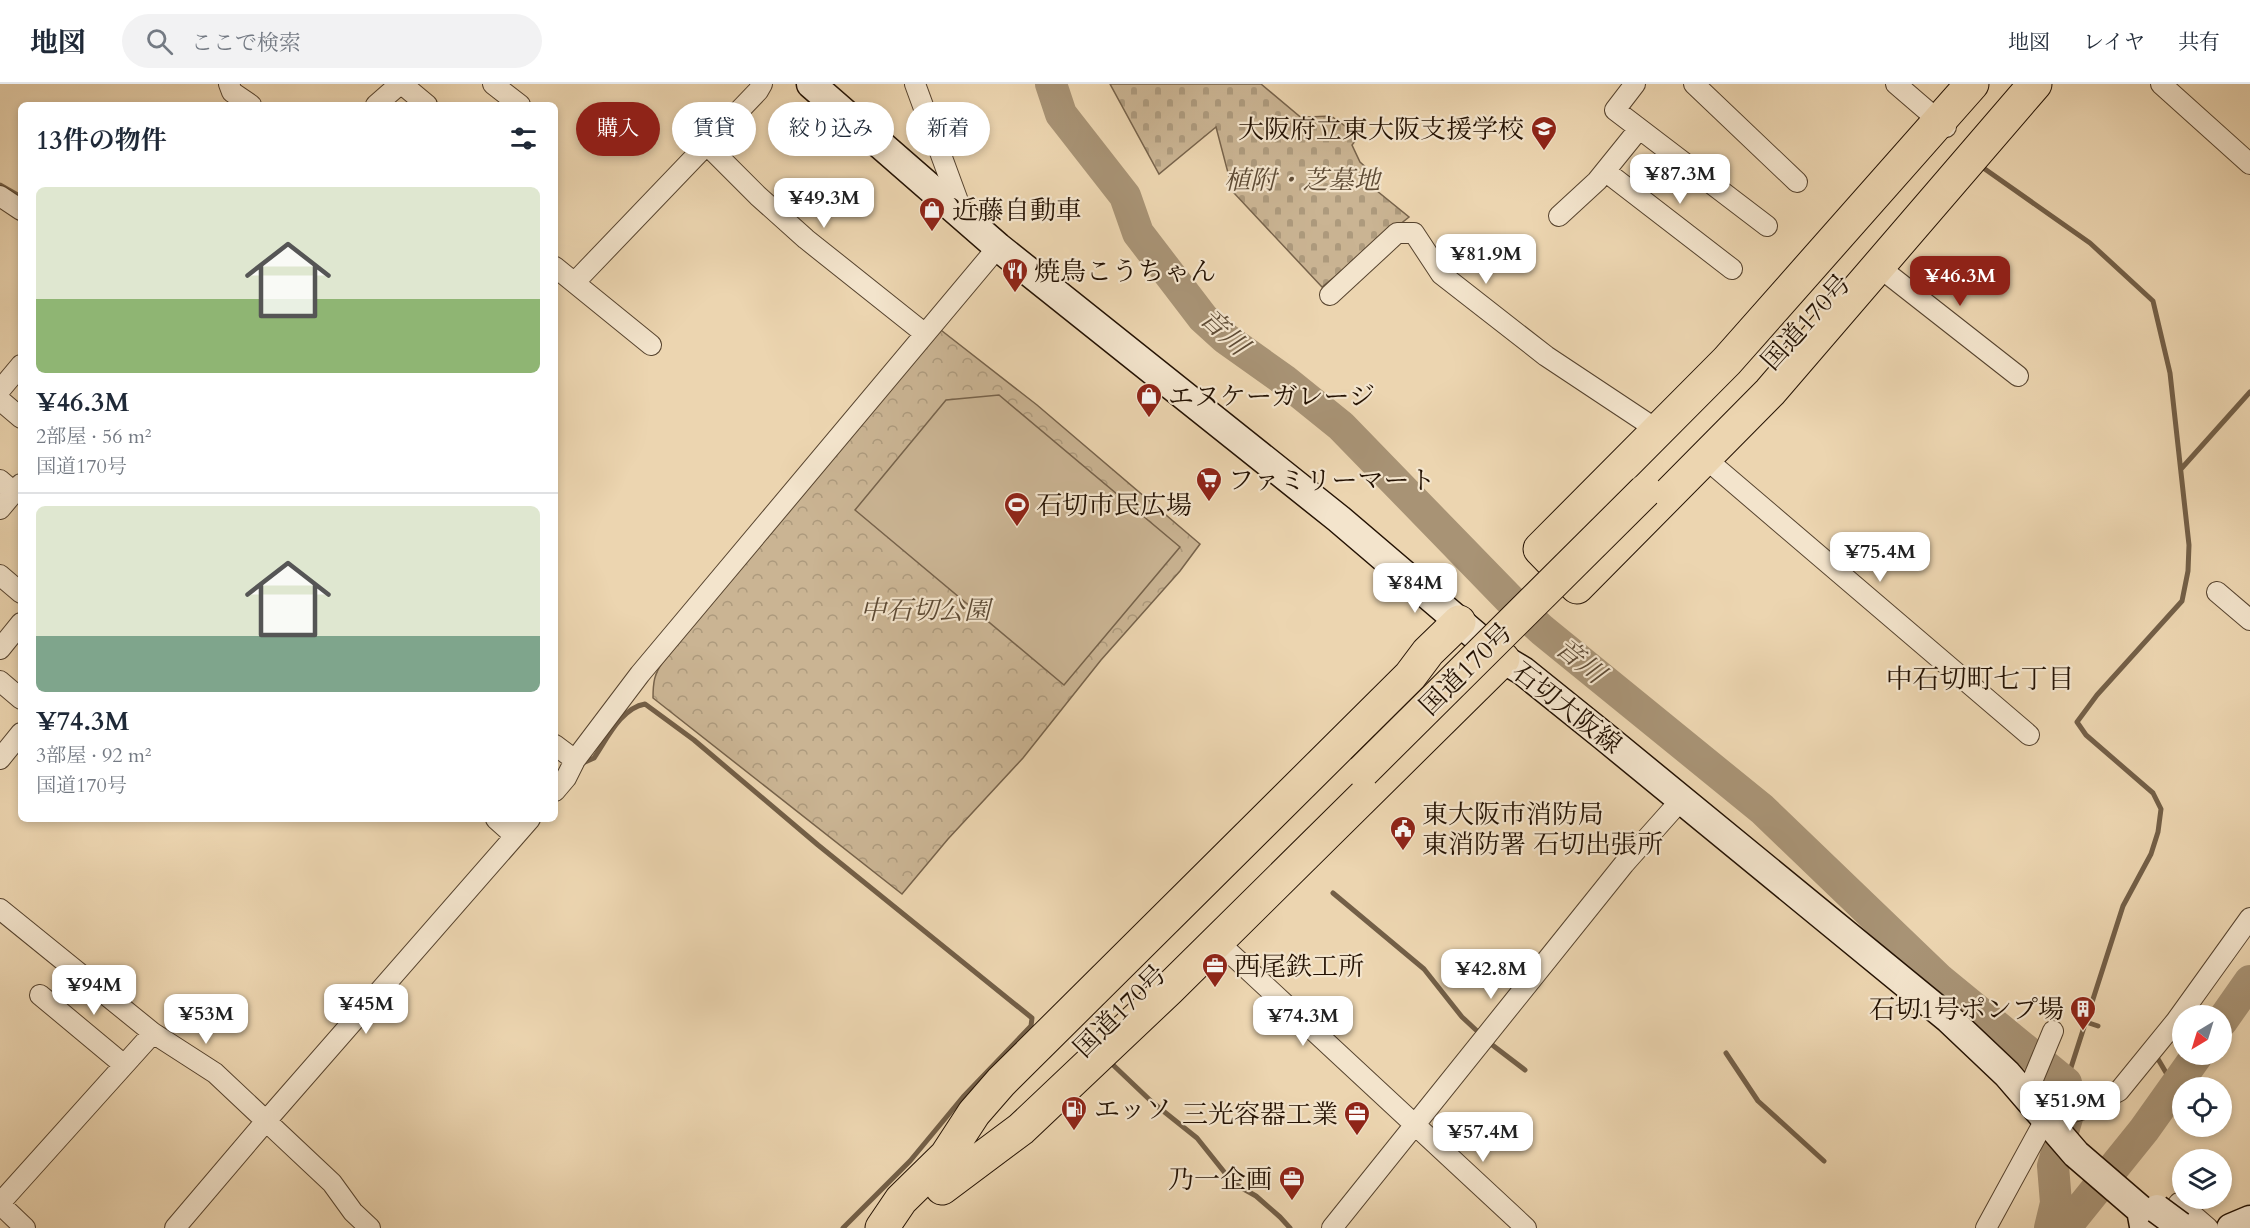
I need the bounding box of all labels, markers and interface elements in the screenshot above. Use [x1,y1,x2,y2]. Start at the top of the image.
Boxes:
search box [122,14,542,68]
text: 地図 [30,24,86,62]
icon: search [143,25,176,58]
text: ここで検索 [191,28,301,58]
text: 地図 [2008,28,2050,57]
text: レイヤ [2083,28,2145,57]
text: 共有 [2178,28,2220,57]
chip: 購入 [576,102,660,156]
chip: 賃貸 [672,102,756,156]
chip: 絞り込み [768,102,894,156]
chip: 新着 [906,102,990,156]
place label: 大阪府立東大阪支援学校 [1238,112,1524,147]
school or university icon: 大阪府立東大阪支援学校 [1529,114,1559,152]
icon: filters [507,122,540,155]
text: 13件の物件 [36,123,167,158]
pin: ¥87.3M [1631,154,1729,205]
text: ¥87.3M [1644,160,1716,187]
park label: 植附・芝墓地 [1224,163,1383,198]
pin: ¥49.3M [775,178,873,229]
text: ¥49.3M [788,184,860,211]
place label: 近藤自動車 [952,193,1082,228]
shop icon: 近藤自動車 [917,195,947,233]
icon: home [234,226,342,334]
pin: ¥81.9M [1437,234,1535,285]
text: ¥81.9M [1450,240,1522,267]
place label: 焼鳥こうちゃん [1034,254,1216,289]
restaurant icon: 焼鳥こうちゃん [1000,256,1030,294]
pin: ¥46.3M [1911,256,2009,307]
text: ¥46.3M [1924,262,1996,289]
street label: 国道170号 [1754,266,1858,378]
water label: 音川 [1192,300,1259,366]
place label: エヌケーガレージ [1168,379,1375,414]
shop icon: エヌケーガレージ [1134,381,1164,419]
text: ¥46.3M [36,385,129,420]
text: 2部屋 · 56 m² [36,423,152,450]
text: 国道170号 [36,453,127,480]
place label: ファミリーマート [1228,463,1435,498]
supermarket icon: ファミリーマート [1194,465,1224,503]
place label: 石切市民広場 [1036,488,1192,523]
sports icon: 石切市民広場 [1002,490,1032,528]
pin: ¥75.4M [1831,532,1929,583]
text: ¥75.4M [1844,538,1916,565]
icon: home [234,545,342,653]
pin: ¥84M [1379,563,1451,614]
text: ¥84M [1387,569,1443,596]
park label: 中石切公園 [860,593,994,628]
street label: 国道170号 [1412,615,1520,723]
water label: 音川 [1547,630,1615,694]
street label: 石切大阪線 [1505,654,1629,762]
district label: 中石切町七丁目 [1886,661,2075,698]
text: ¥74.3M [36,704,129,739]
text: 3部屋 · 92 m² [36,742,152,769]
text: 国道170号 [36,772,127,799]
place label: 東大阪市消防局 東消防署 石切出張所 [1422,797,1663,862]
public building icon: 東大阪市消防局 東消防署 石切出張所 [1388,814,1418,852]
place label: 西尾鉄工所 [1234,949,1364,984]
pin: ¥42.8M [1442,949,1540,1000]
office icon: 西尾鉄工所 [1200,951,1230,989]
text: ¥42.8M [1455,955,1527,982]
street label: 国道170号 [1066,957,1174,1065]
pin: ¥94M [58,965,130,1016]
text: ¥94M [66,971,122,998]
pin: ¥45M [330,984,402,1035]
text: ¥45M [338,990,394,1017]
place label: 石切1号ポンプ場 [1869,992,2064,1027]
pin: ¥53M [170,994,242,1045]
building icon: 石切1号ポンプ場 [2068,994,2098,1032]
pin: ¥74.3M [1254,996,1352,1047]
text: ¥53M [178,1000,234,1027]
text: ¥74.3M [1267,1002,1339,1029]
north arrow [2172,1005,2232,1065]
map controls [2172,1005,2232,1209]
button: locate [2172,1077,2232,1137]
pin: ¥51.9M [2021,1081,2119,1132]
text: ¥51.9M [2034,1087,2106,1114]
place label: エッソ [1094,1092,1171,1127]
fuel station icon: エッソ [1059,1094,1089,1132]
place label: 三光容器工業 [1182,1097,1338,1132]
office icon: 三光容器工業 [1342,1099,1372,1137]
pin: ¥57.4M [1434,1112,1532,1163]
text: ¥57.4M [1447,1118,1519,1145]
button: layers [2172,1149,2232,1209]
place label: 乃一企画 [1168,1162,1272,1197]
office icon: 乃一企画 [1277,1164,1307,1202]

